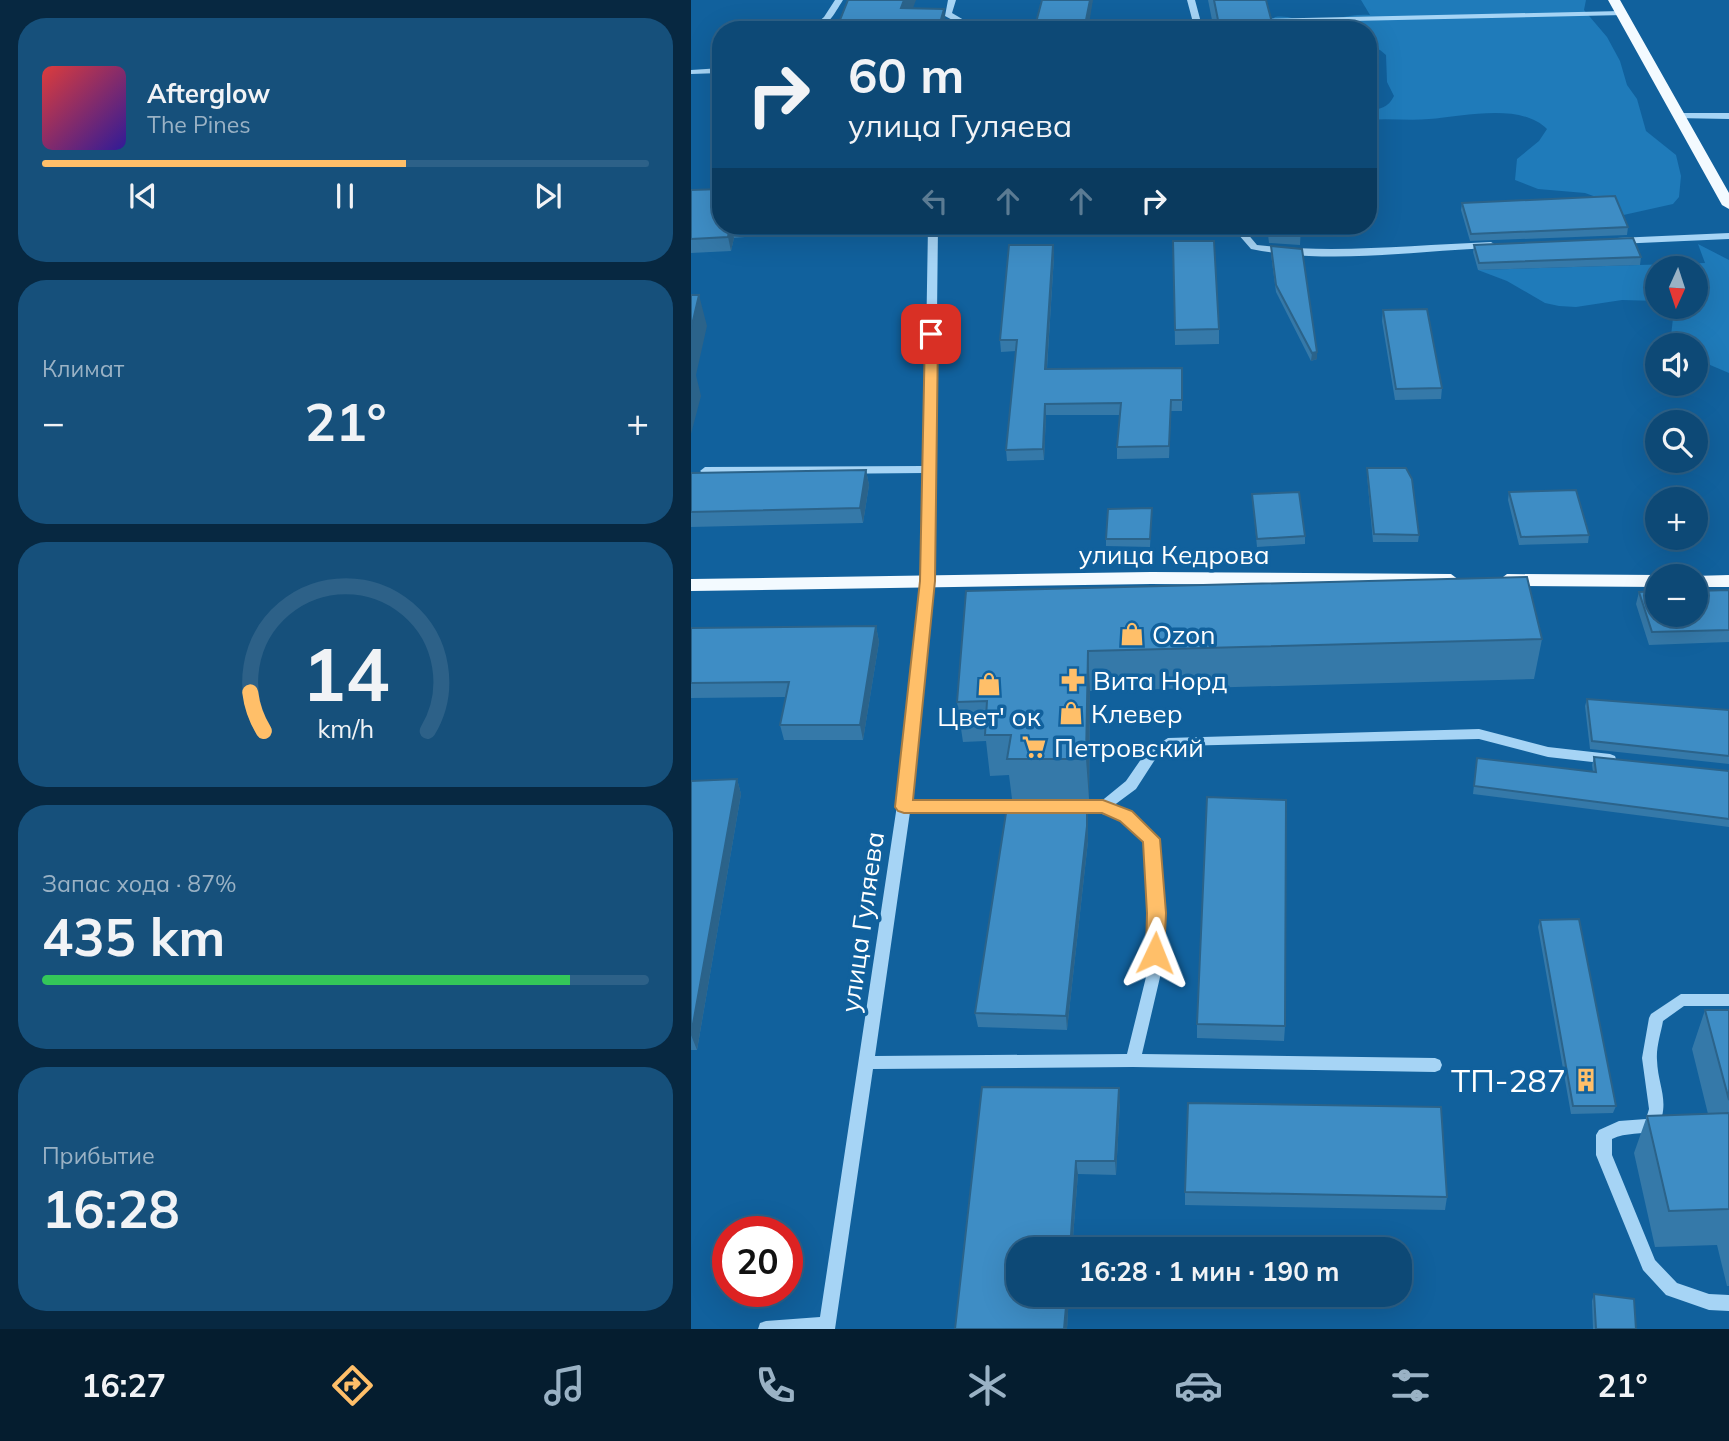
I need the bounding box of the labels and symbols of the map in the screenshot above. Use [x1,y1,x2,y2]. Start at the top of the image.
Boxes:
north arrow [1645,256,1708,318]
pin [901,304,961,364]
street label: улица Кедрова [1078,538,1270,571]
place label: Ozon [1152,618,1215,651]
shop icon: Ozon [1118,620,1146,648]
place label: Вита Норд [1093,664,1228,697]
pharmacy icon: Вита Норд [1059,666,1087,694]
shop icon: Цвет' ок [975,670,1003,698]
place label: Клевер [1091,697,1183,730]
shop icon: Клевер [1057,699,1085,727]
place label: Цвет' ок [937,700,1041,733]
place label: Петровский [1054,731,1204,764]
supermarket icon: Петровский [1020,733,1048,761]
street label: улица Гуляева [833,829,891,1015]
position arrow [1118,916,1192,990]
place label: ТП-287 [1451,1060,1566,1100]
building icon: ТП-287 [1572,1066,1600,1094]
speed limit sign: 20 [712,1216,803,1307]

